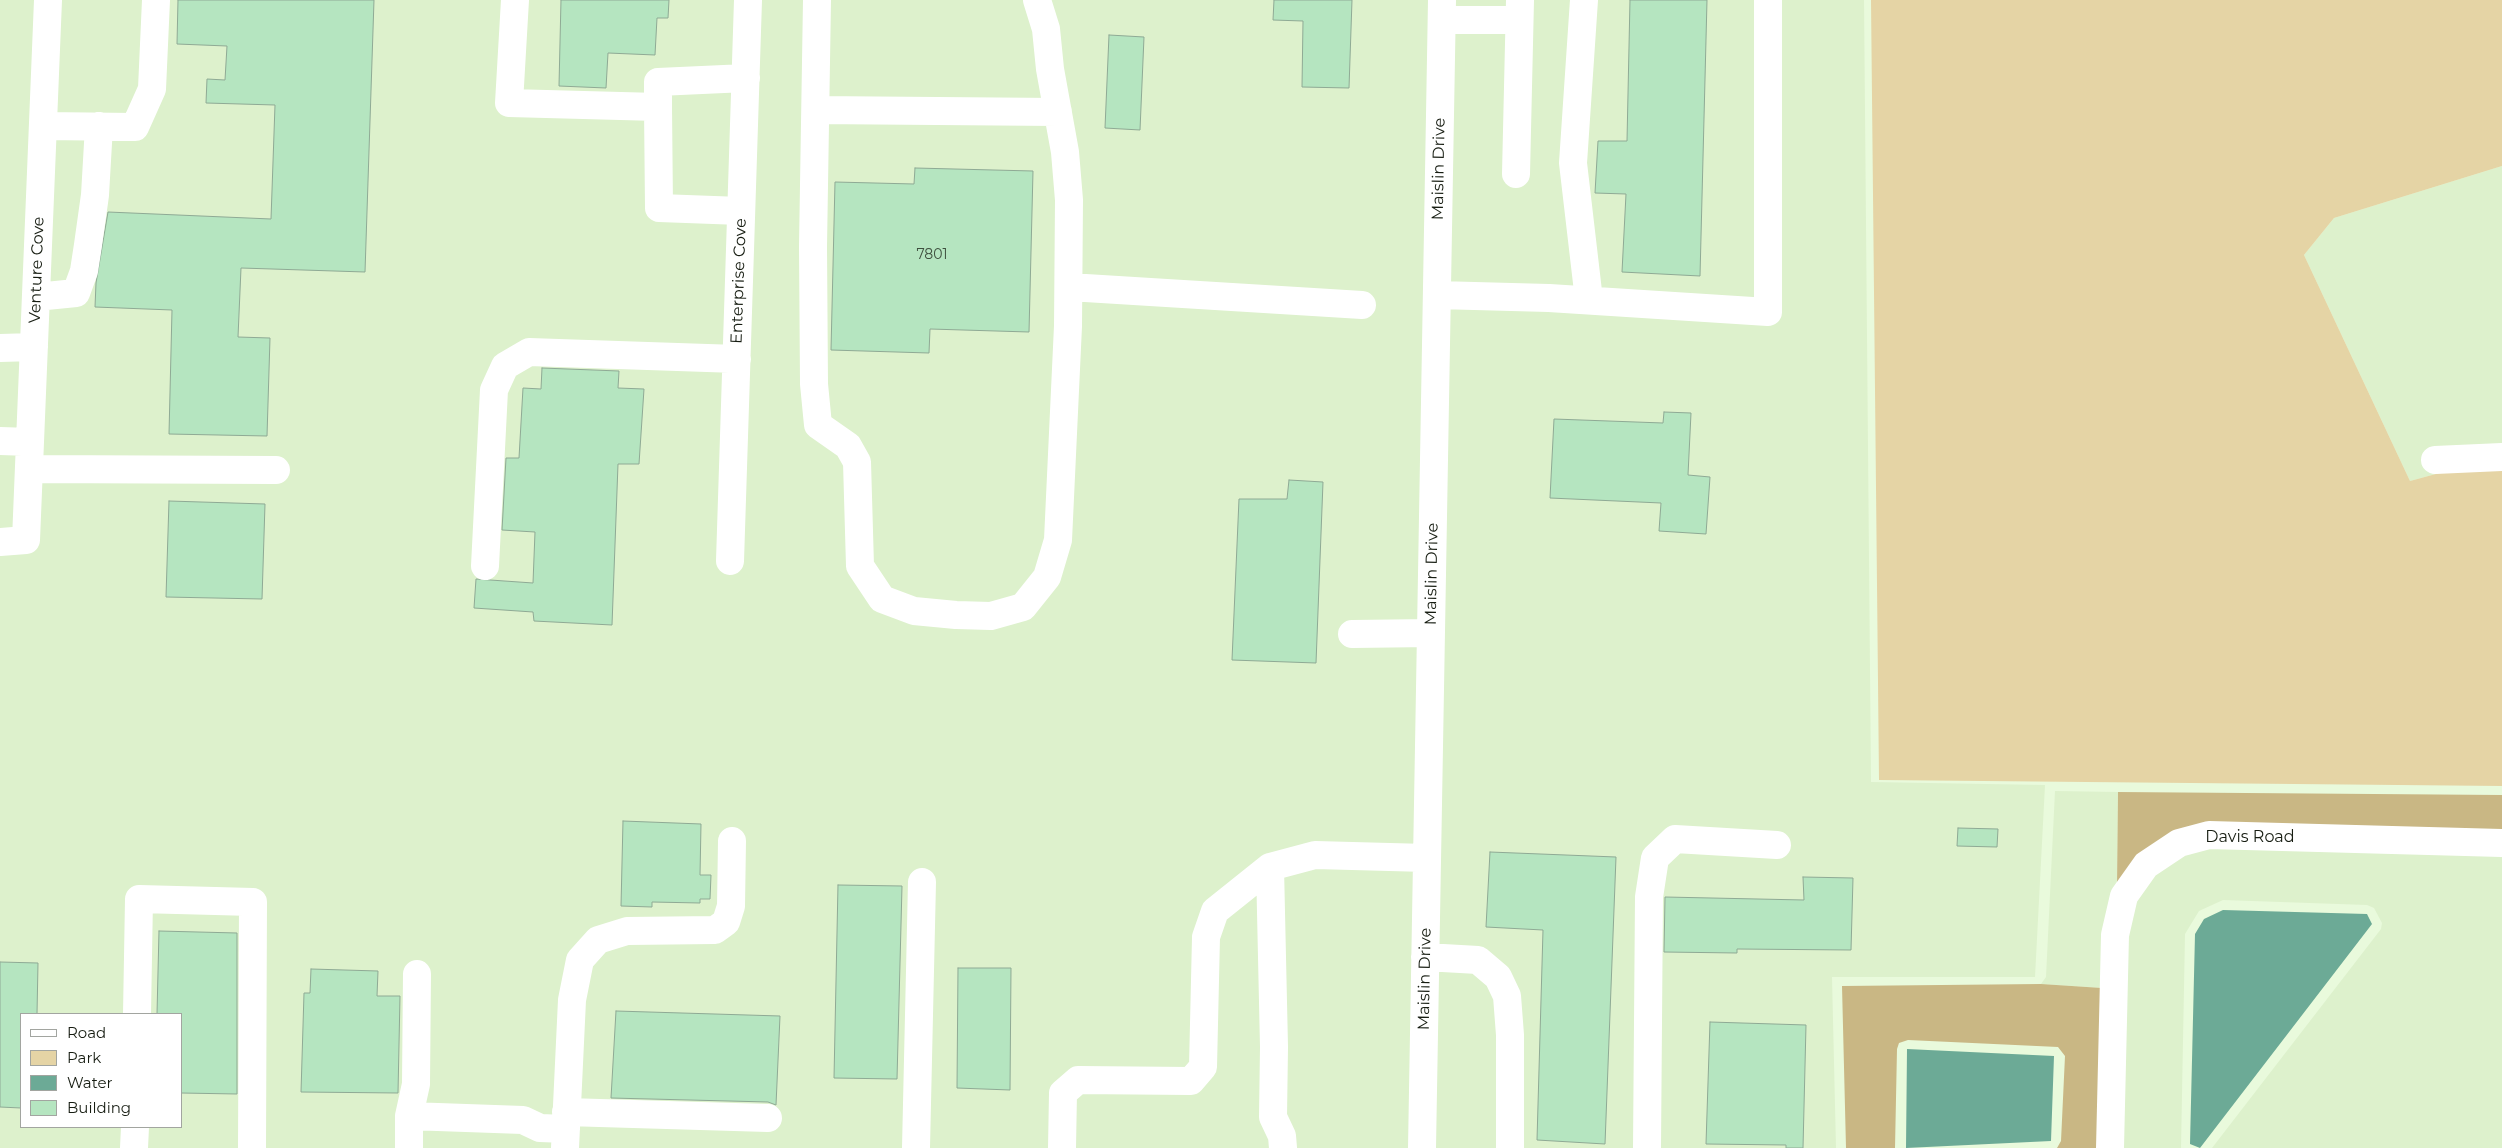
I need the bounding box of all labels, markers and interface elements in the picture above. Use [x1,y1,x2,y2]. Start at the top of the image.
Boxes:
street label: Maislin Drive [1429,118,1449,220]
street label: Venture Cove [26,216,48,324]
street label: Enterprise Cove [727,218,751,344]
house number: 7801 [916,247,948,263]
street label: Maislin Drive [1422,523,1442,625]
street label: Davis Road [2205,827,2295,847]
street label: Maislin Drive [1415,928,1435,1030]
legend [20,1013,182,1128]
text: Road [67,1023,106,1042]
text: Park [67,1048,101,1067]
text: Water [67,1073,113,1092]
text: Building [67,1098,131,1117]

